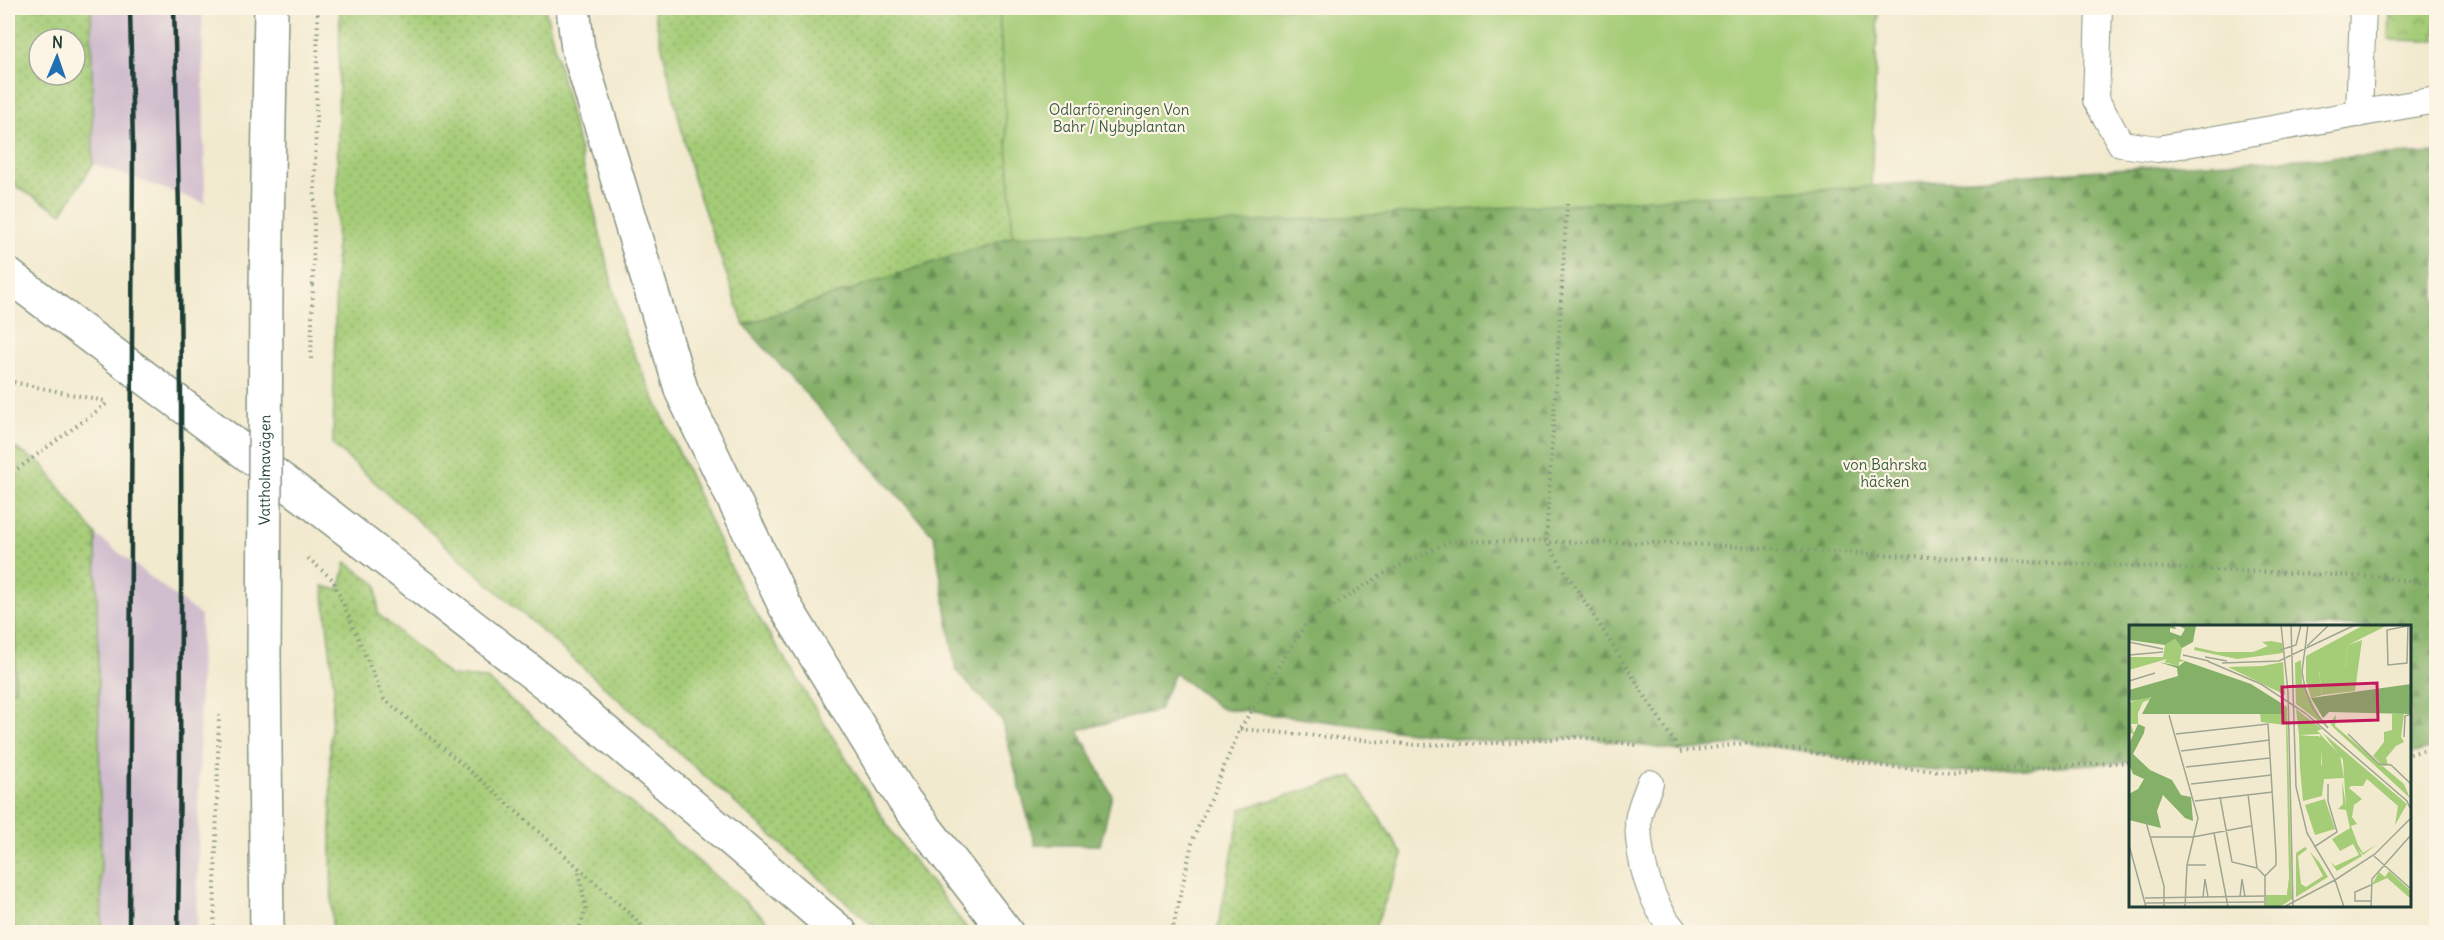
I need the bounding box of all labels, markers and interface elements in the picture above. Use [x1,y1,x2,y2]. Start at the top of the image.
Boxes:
north arrow [27,27,87,87]
text: N [52,32,63,52]
park label: Odlarföreningen Von Bahr / Nybyplantan [1049,100,1190,136]
street label: Vattholmavägen [255,414,274,525]
park label: von Bahrska häcken [1843,455,1927,491]
inset map [2129,625,2411,907]

